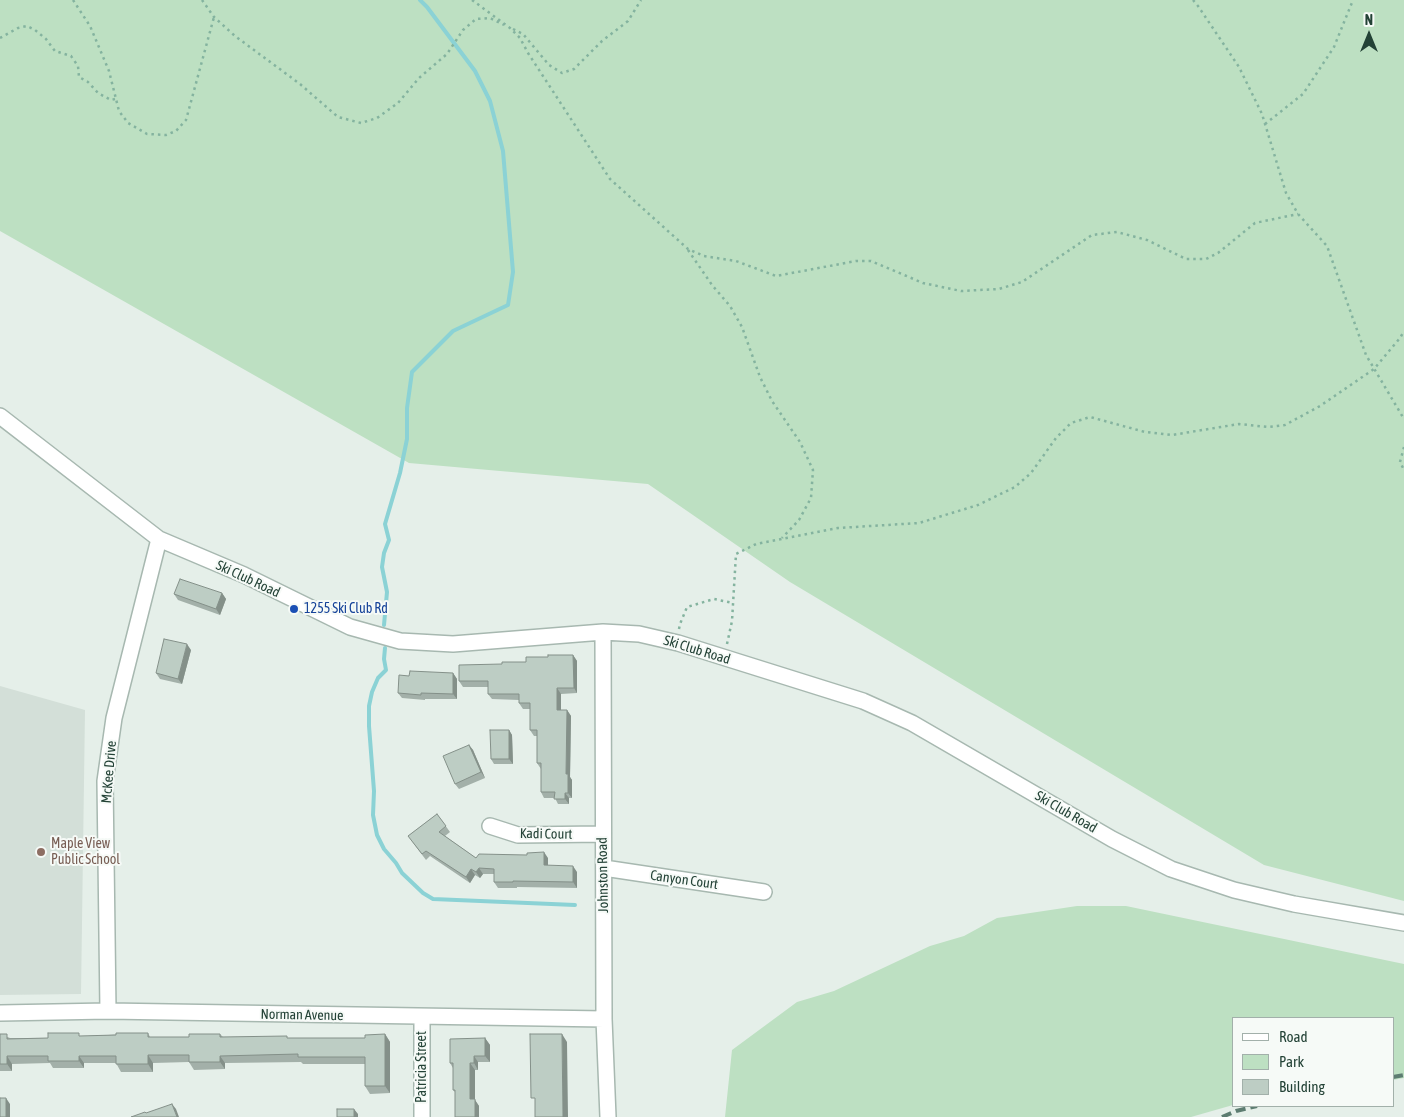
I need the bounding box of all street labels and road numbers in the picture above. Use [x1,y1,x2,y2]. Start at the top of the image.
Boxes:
street label: Ski Club Road [213,557,283,601]
street label: Ski Club Road [662,632,732,668]
street label: McKee Drive [98,740,120,804]
street label: Ski Club Road [1032,788,1100,836]
street label: Kadi Court [520,825,572,843]
street label: Johnston Road [594,837,612,913]
street label: Canyon Court [649,867,719,893]
street label: Norman Avenue [260,1006,344,1024]
street label: Patricia Street [414,1031,430,1103]

